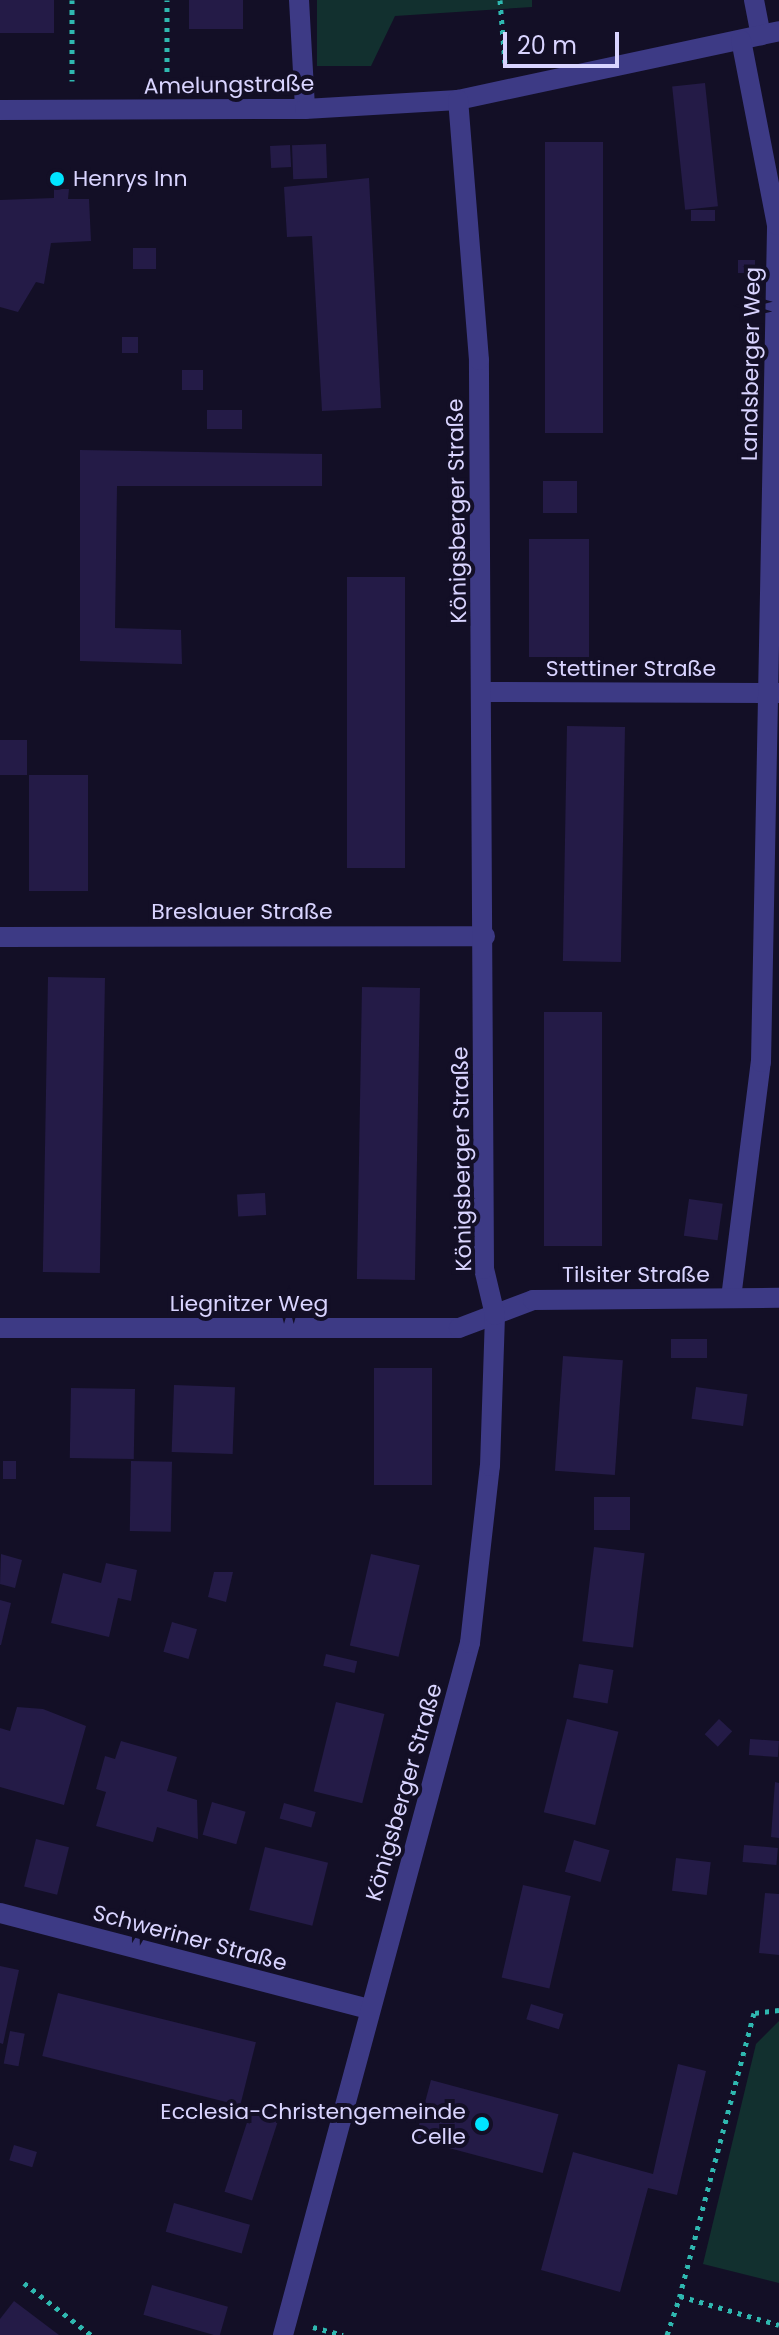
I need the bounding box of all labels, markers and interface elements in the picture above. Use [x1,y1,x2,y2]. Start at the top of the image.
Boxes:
scale bar [507,16,623,66]
text: 20 m [517,29,577,62]
street label: Amelungstraße [143,70,315,100]
place label: Henrys Inn [73,166,187,192]
marker: Henrys Inn [48,170,66,188]
street label: Landsberger Weg [736,267,766,461]
street label: Königsberger Straße [442,398,472,624]
street label: Stettiner Straße [546,656,716,682]
street label: Breslauer Straße [151,899,333,925]
street label: Königsberger Straße [447,1046,477,1272]
street label: Tilsiter Straße [562,1262,710,1288]
street label: Liegnitzer Weg [170,1291,328,1317]
street label: Königsberger Straße [360,1680,448,1904]
street label: Schweriner Straße [90,1899,290,1977]
place label: Ecclesia-Christengemeinde Celle [160,2098,466,2150]
marker: Ecclesia-Christengemeinde Celle [473,2115,491,2133]

